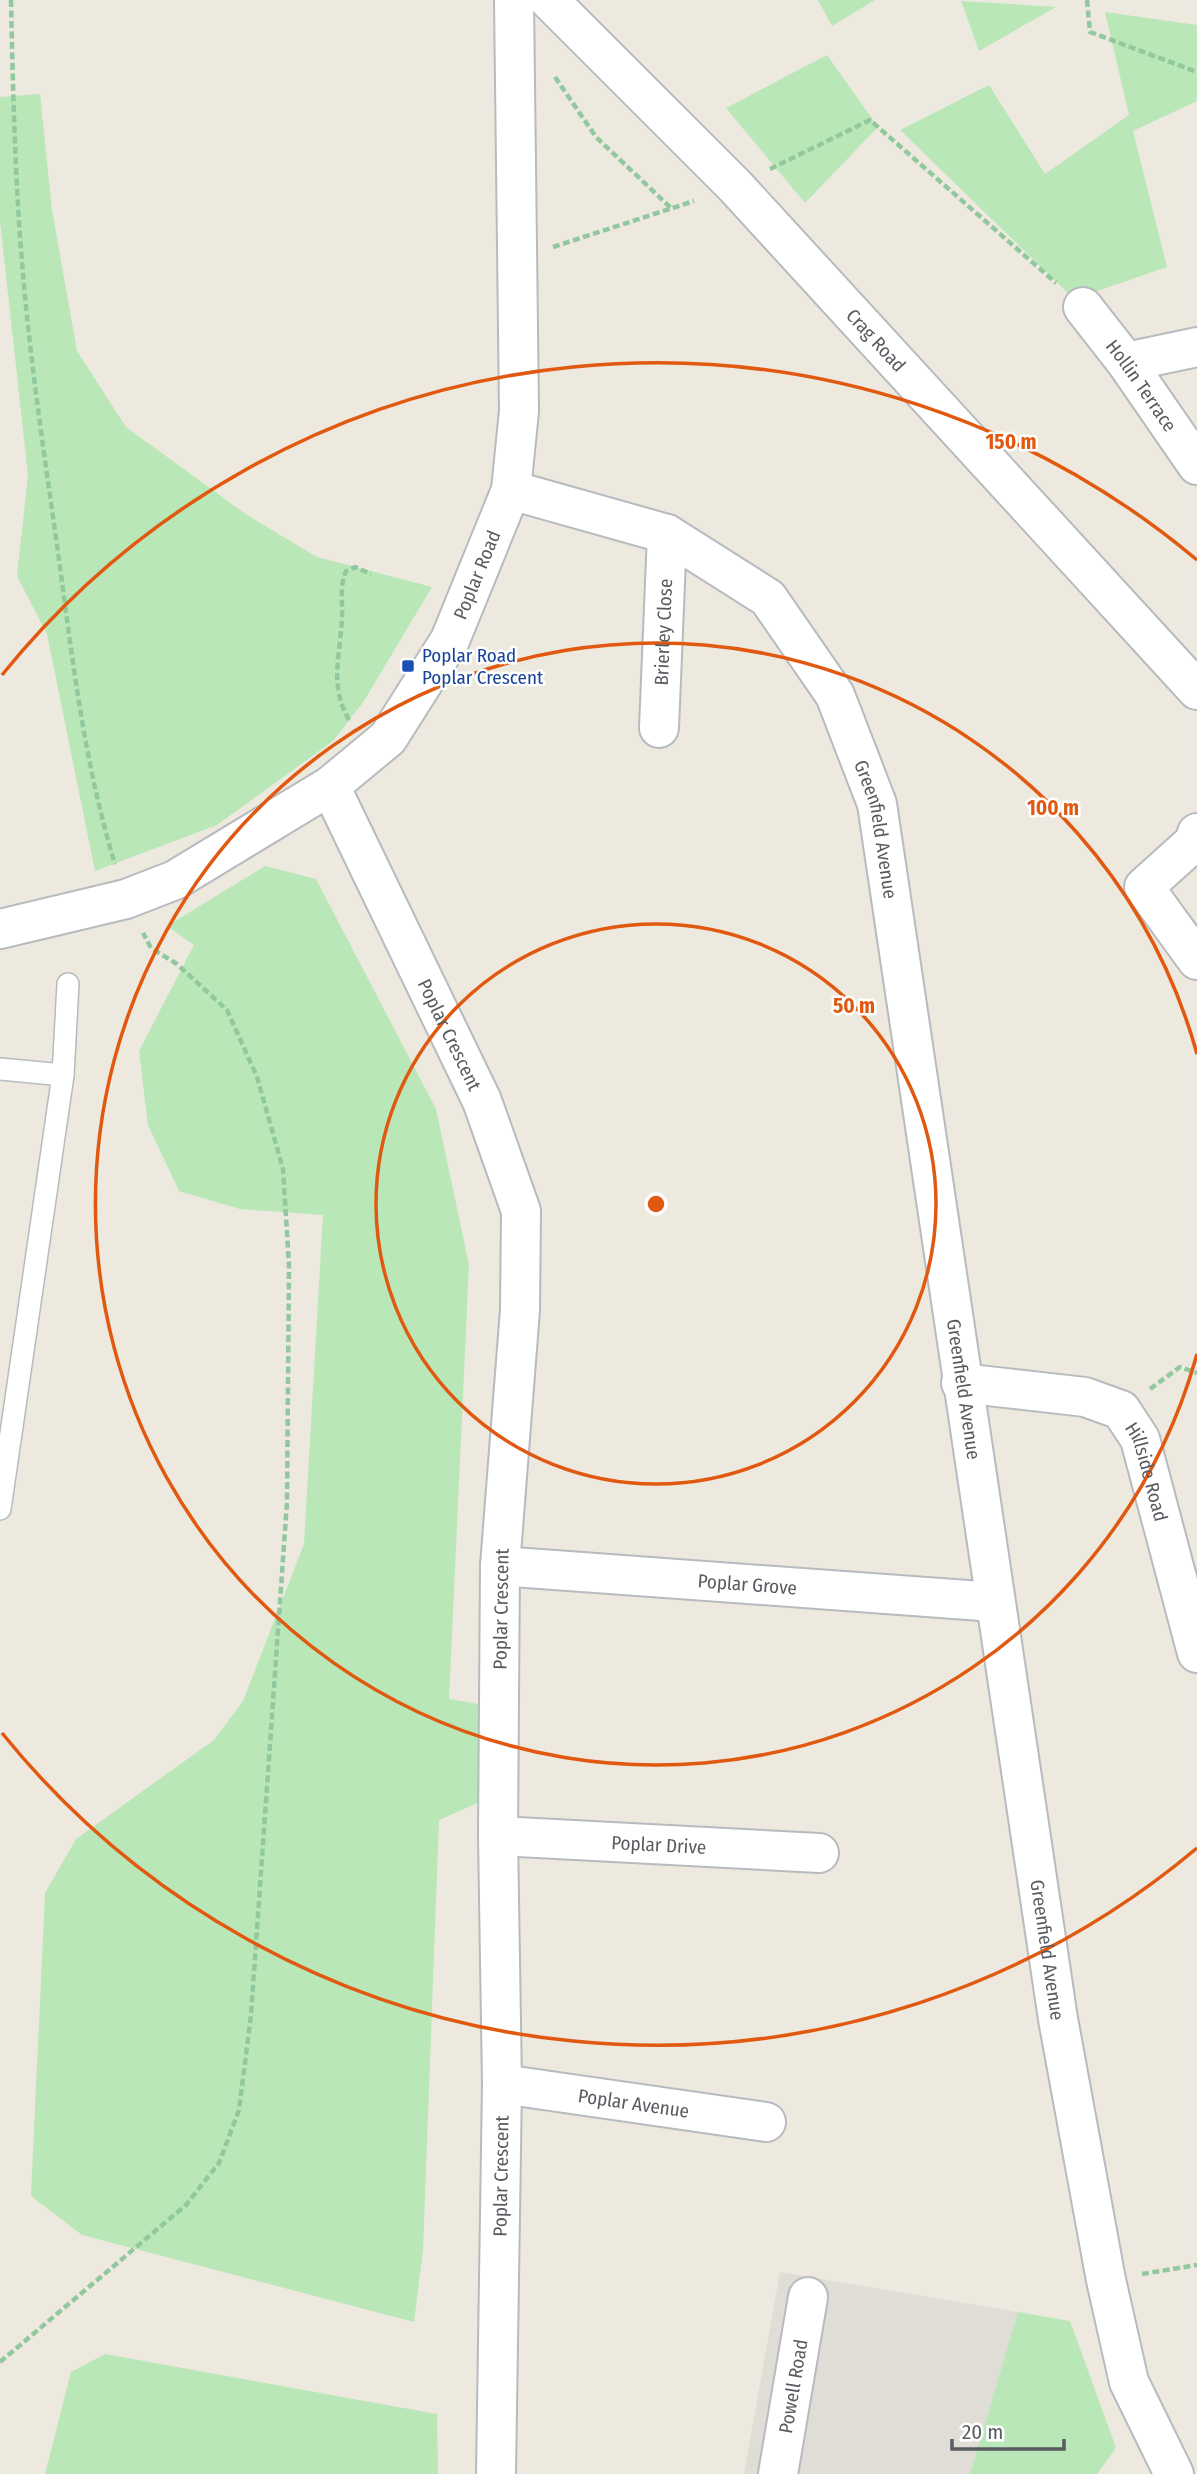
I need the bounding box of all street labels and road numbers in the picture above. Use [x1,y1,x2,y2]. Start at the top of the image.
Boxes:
street label: Crag Road [842,304,911,376]
street label: Hollin Terrace [1101,335,1182,436]
street label: Poplar Road [448,527,505,623]
street label: Brierley Close [649,578,677,686]
street label: Greenfield Avenue [850,757,902,900]
street label: Poplar Crescent [413,975,487,1095]
street label: Greenfield Avenue [942,1317,986,1461]
street label: Hillside Road [1120,1418,1173,1524]
street label: Poplar Crescent [488,1547,514,1670]
street label: Poplar Grove [697,1569,798,1599]
street label: Poplar Drive [611,1831,707,1859]
street label: Greenfield Avenue [1026,1878,1070,2022]
street label: Poplar Avenue [577,2084,691,2122]
street label: Poplar Crescent [488,2114,514,2237]
street label: Powell Road [774,2337,812,2435]

